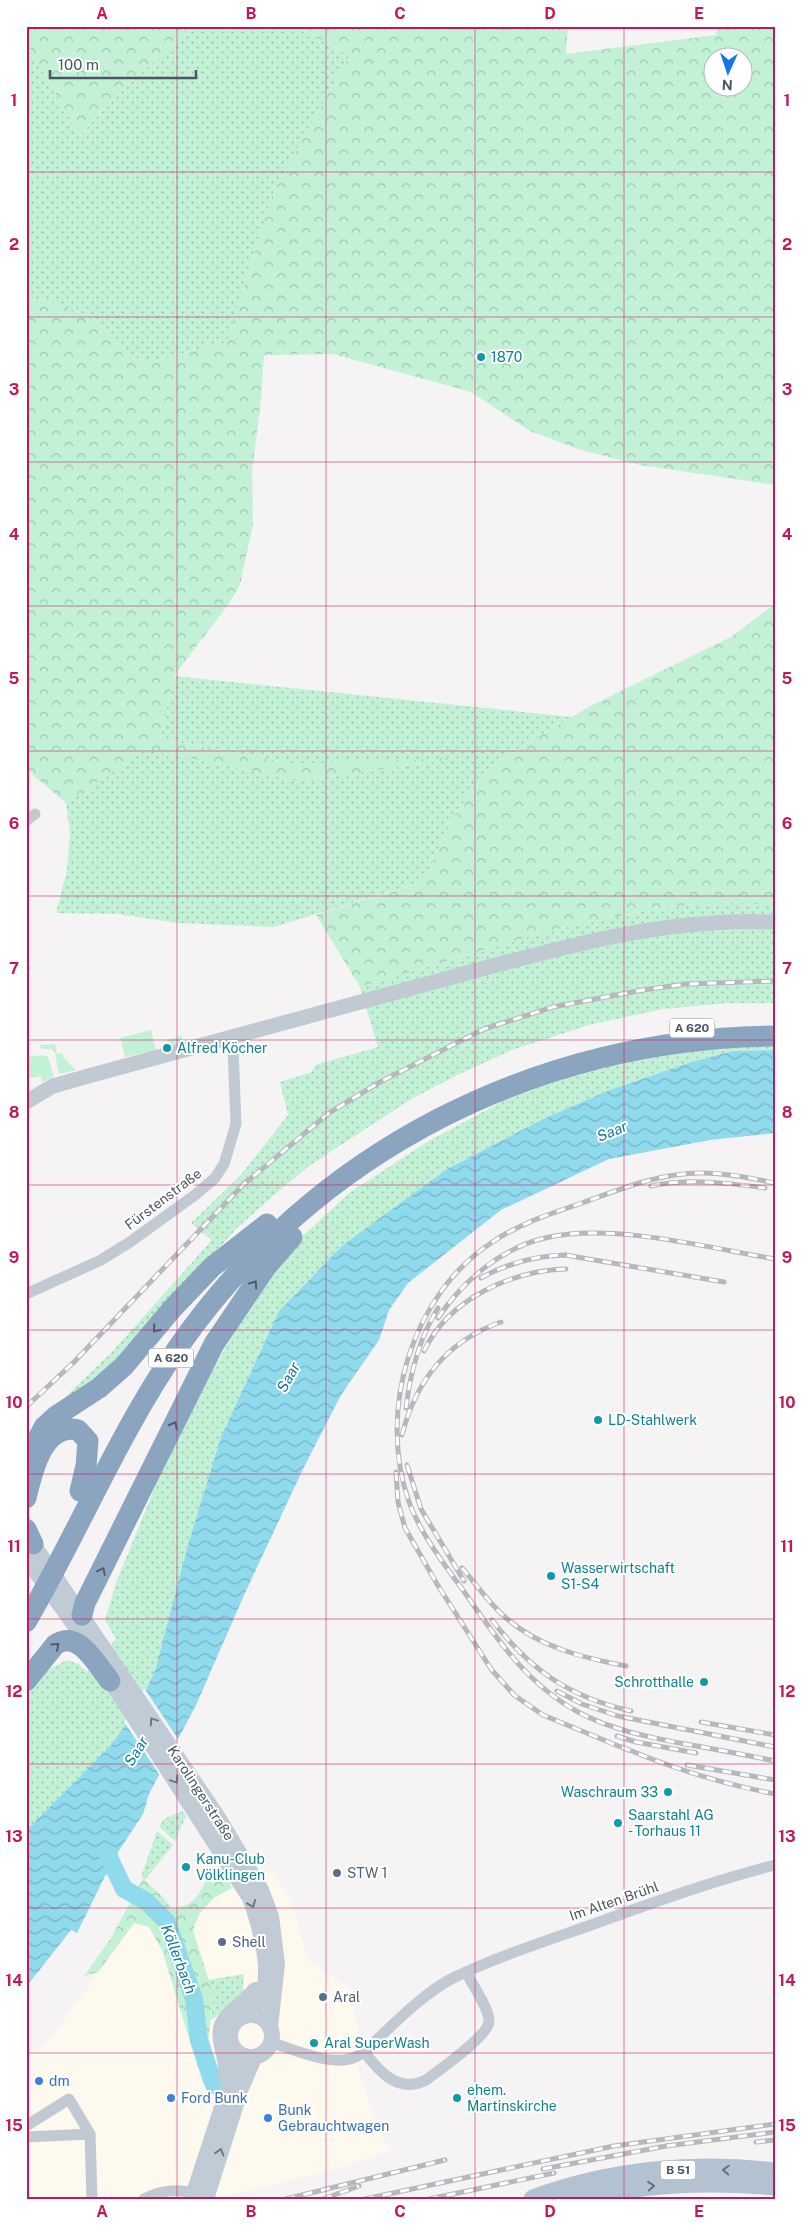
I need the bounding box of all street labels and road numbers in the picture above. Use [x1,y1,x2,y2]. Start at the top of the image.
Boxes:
road number: A 620 [670,1018,714,1038]
street label: Fürstenstraße [122,1165,204,1233]
road number: A 620 [148,1349,194,1368]
street label: Karolingerstraße [164,1743,238,1843]
street label: Im Alten Brühl [567,1878,661,1924]
road number: B 51 [660,2160,696,2180]

